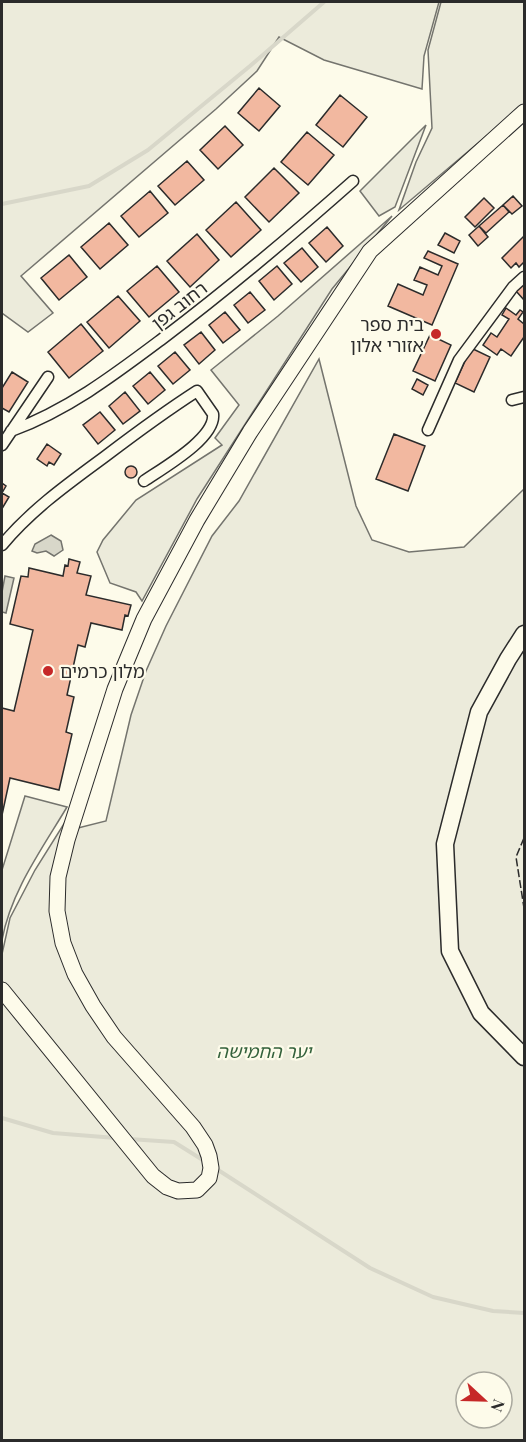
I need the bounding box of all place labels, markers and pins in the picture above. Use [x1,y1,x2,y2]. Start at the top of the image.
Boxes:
place label: בית ספר אזורי אלון [350,312,424,357]
marker: בית ספר אזורי אלון [429,327,443,341]
place label: מלון כרמים [60,659,145,683]
marker: מלון כרמים [41,664,55,678]

